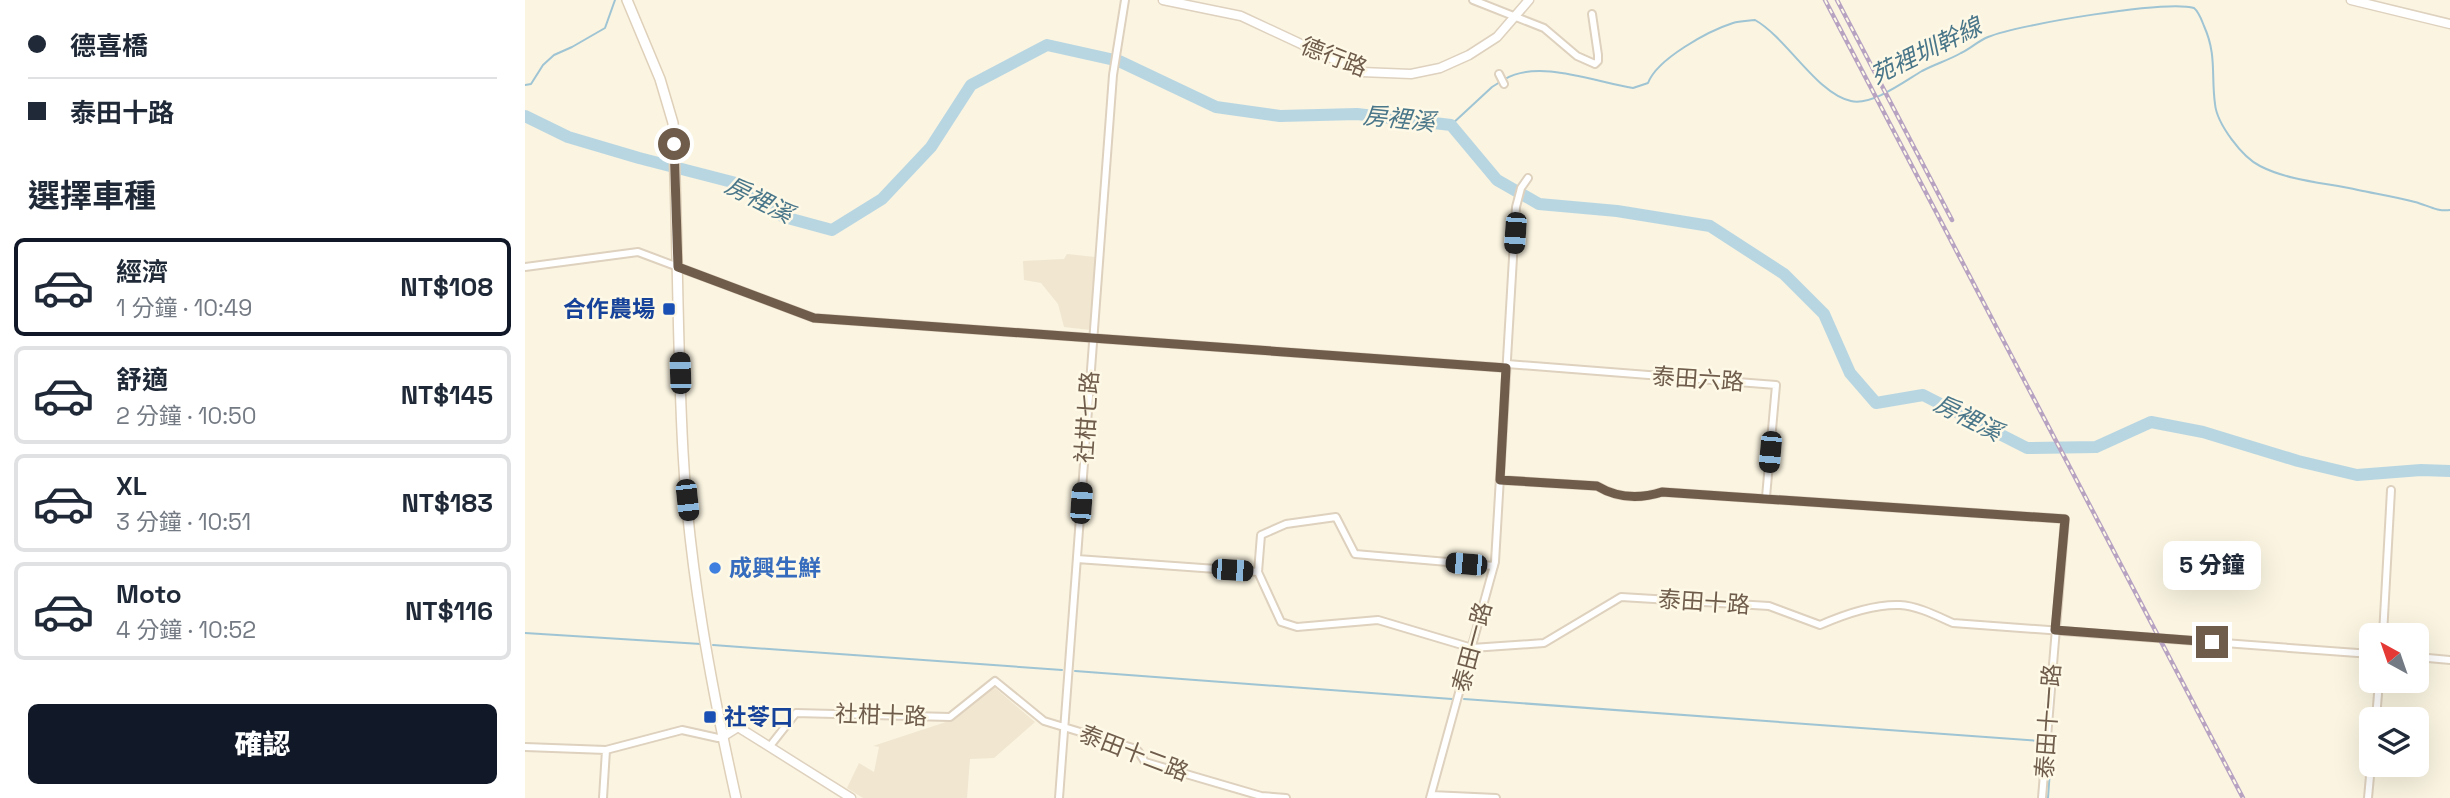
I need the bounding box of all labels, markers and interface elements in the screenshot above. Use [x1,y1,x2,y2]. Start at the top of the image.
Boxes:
water label: 苑裡圳幹線 [1865,9,1989,91]
text: 德喜橋 [70,29,148,63]
street label: 德行路 [1296,31,1372,83]
text: 泰田十路 [70,96,174,130]
water label: 房裡溪 [1362,99,1439,138]
route start [658,128,690,160]
water label: 房裡溪 [720,169,801,231]
text: 選擇車種 [28,176,156,216]
car [1504,211,1527,255]
text: 經濟 [116,255,168,289]
icon: car [32,256,95,319]
text: NT$108 [400,270,493,304]
text: 1 分鐘 · 10:49 [116,293,252,323]
place label: 合作農場 [563,294,655,324]
marker: 合作農場 [661,301,677,317]
car [669,352,692,394]
street label: 泰田六路 [1651,361,1745,397]
text: 舒適 [116,363,168,397]
icon: car [32,364,95,427]
street label: 社柑七路 [1069,370,1105,464]
text: NT$145 [401,378,493,412]
water label: 房裡溪 [1929,387,2010,449]
text: 2 分鐘 · 10:50 [116,401,257,431]
car [1758,430,1783,474]
text: XL [116,469,147,503]
icon: car [32,472,95,535]
car [675,478,700,522]
car [1070,481,1093,525]
text: NT$183 [401,486,493,520]
text: 3 分鐘 · 10:51 [116,507,251,537]
callout: 5 分鐘 [2163,540,2261,590]
text: 5 分鐘 [2179,550,2245,580]
car [1445,552,1488,576]
place label: 成興生鮮 [729,553,821,583]
car [1211,558,1254,582]
marker: 成興生鮮 [707,560,723,576]
text: Moto [116,577,182,611]
icon: car [32,580,95,643]
street label: 泰田十路 [1657,584,1751,620]
text: NT$116 [405,594,493,628]
street label: 泰田一路 [1446,599,1498,695]
text: 4 分鐘 · 10:52 [116,615,256,645]
north arrow [2359,623,2429,693]
map controls [2359,623,2429,777]
route end [2196,626,2228,658]
street label: 泰田十一路 [2029,663,2067,779]
street label: 社柑十路 [835,698,927,732]
place label: 社苓口 [724,702,793,732]
button: 確認 [28,704,497,784]
button: layers [2359,707,2429,777]
marker: 社苓口 [702,709,718,725]
street label: 泰田十二路 [1075,718,1193,788]

